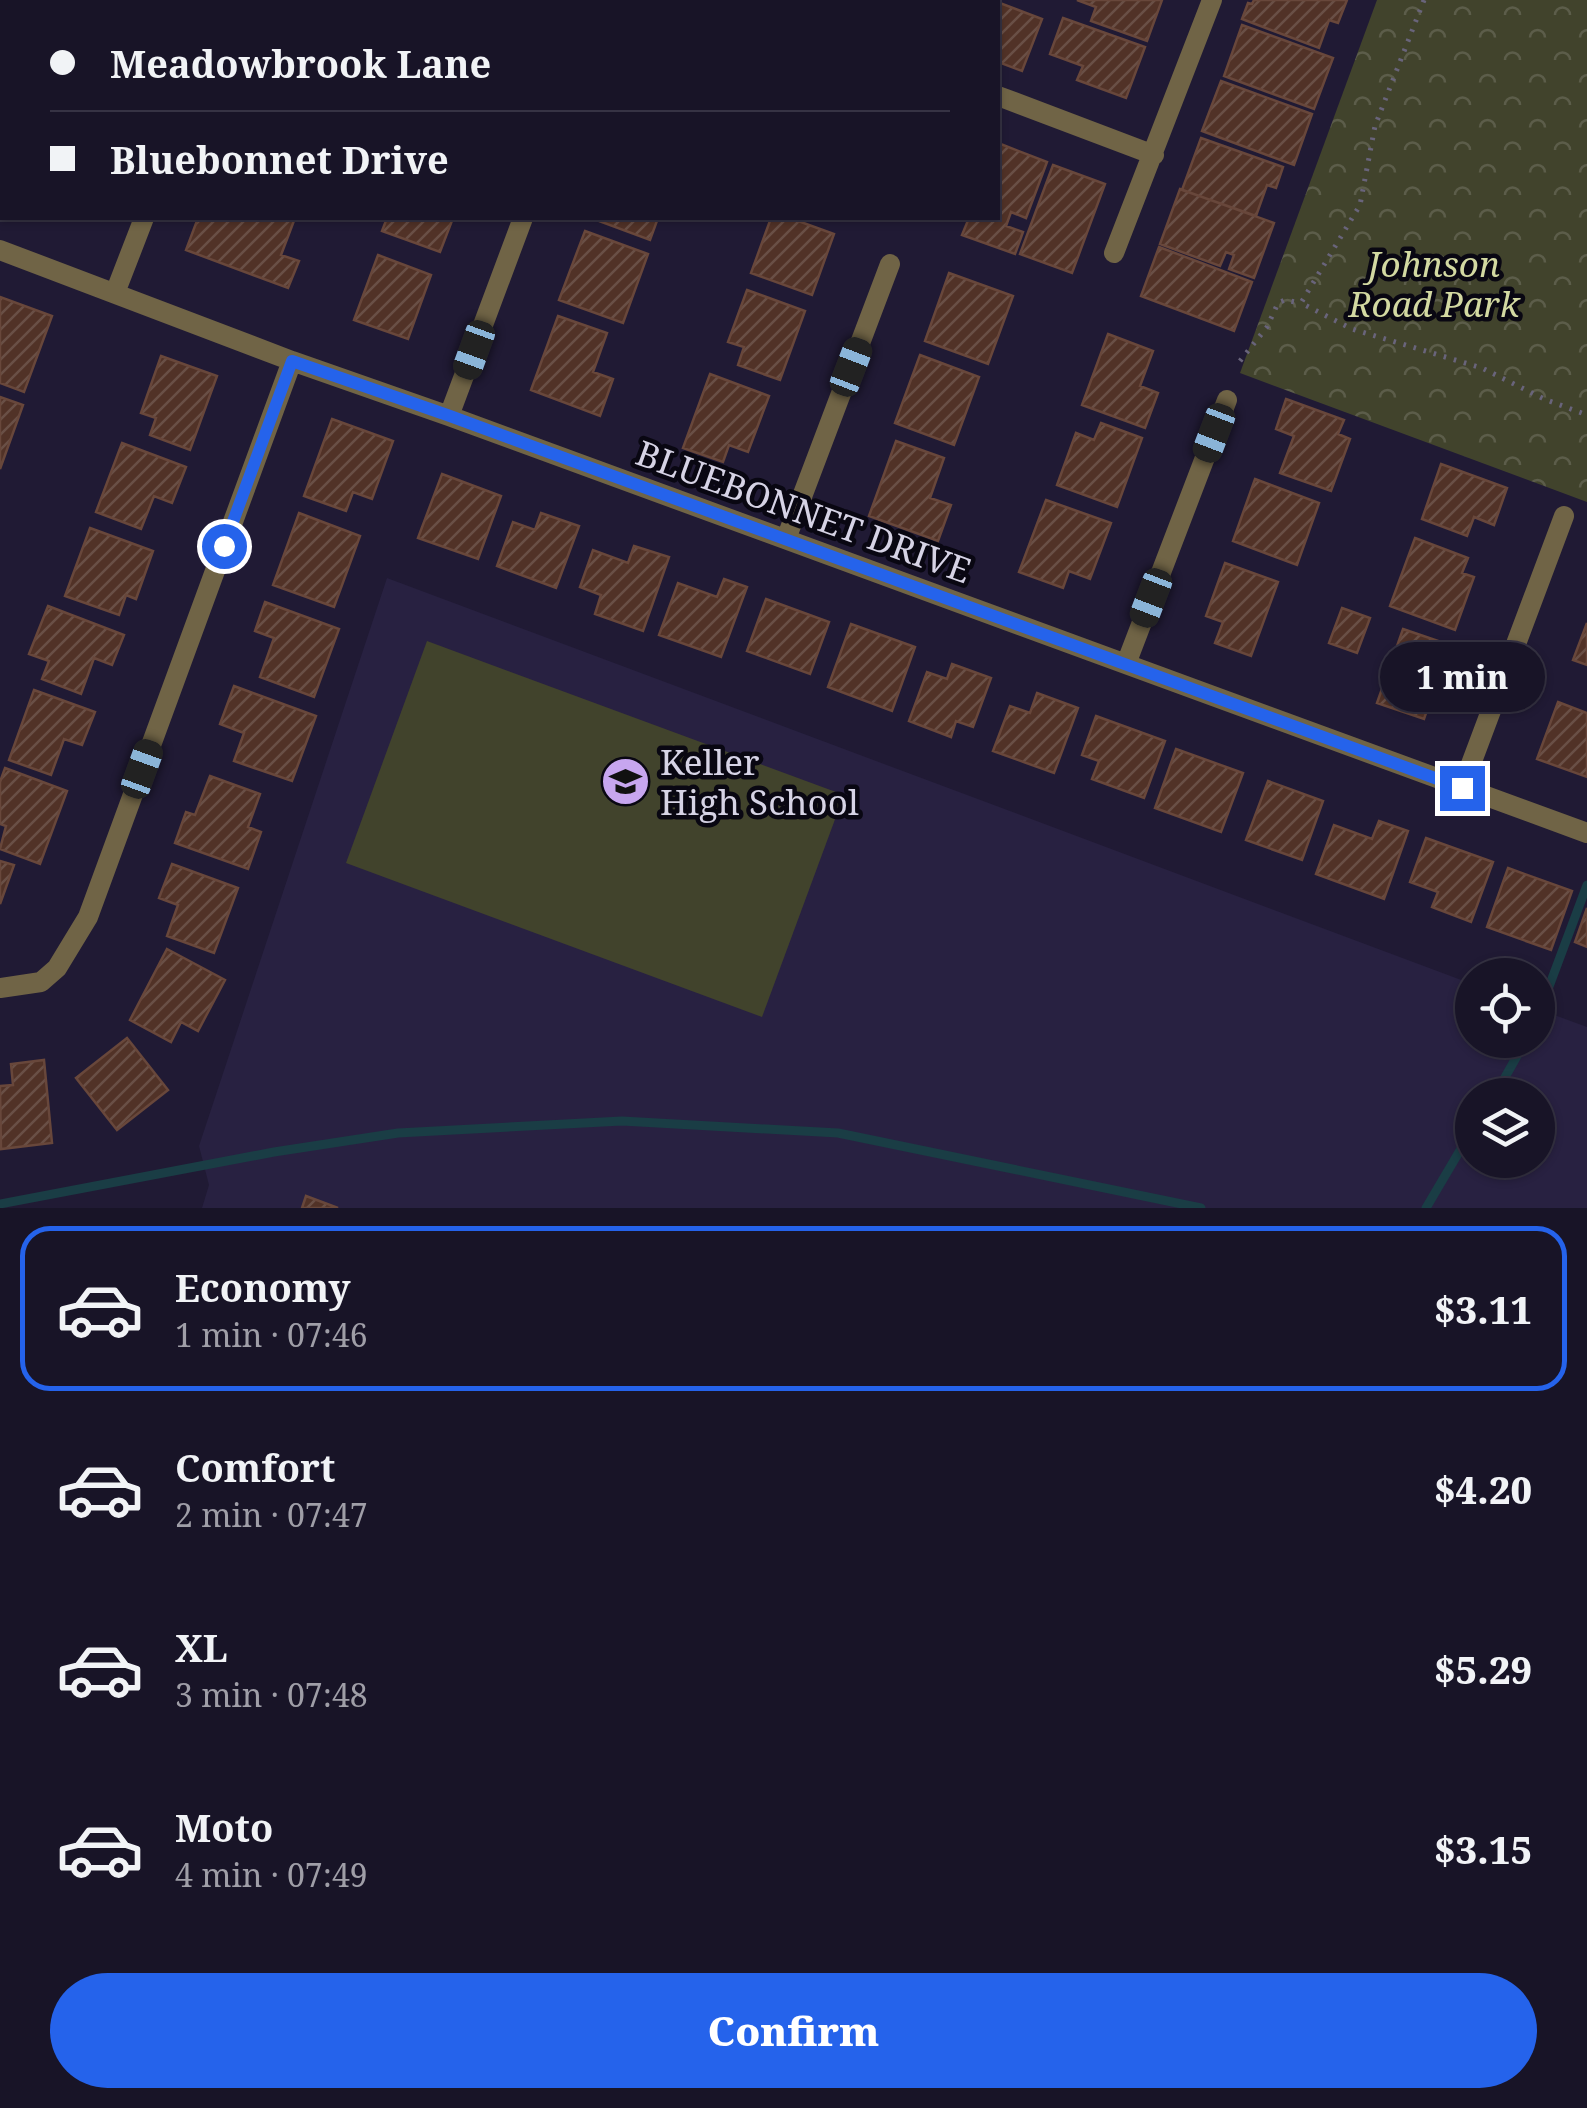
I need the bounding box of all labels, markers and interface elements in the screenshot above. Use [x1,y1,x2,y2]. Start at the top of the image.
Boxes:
text: Meadowbrook Lane [110,37,491,89]
text: Bluebonnet Drive [110,133,449,185]
park label: Johnson Road Park [1347,240,1521,327]
car [450,317,498,383]
car [826,334,876,400]
car [1189,400,1239,466]
street label: BLUEBONNET DRIVE [630,429,978,593]
route start [202,524,247,569]
car [1126,565,1176,631]
callout: 1 min [1380,643,1544,713]
text: 1 min [1417,655,1508,698]
car [118,736,166,802]
place label: Keller High School [660,738,859,825]
school or university icon: Keller High School [599,755,651,807]
route end [1440,766,1485,811]
map controls [1455,958,1555,1178]
button: locate [1455,958,1555,1058]
button: layers [1455,1078,1555,1178]
text: Economy [175,1261,351,1313]
icon: car [55,1264,145,1354]
text: $3.11 [1434,1283,1532,1335]
text: 1 min · 07:46 [175,1313,368,1356]
text: Comfort [175,1441,335,1493]
icon: car [55,1444,145,1534]
text: $4.20 [1434,1463,1532,1515]
text: 2 min · 07:47 [175,1493,368,1536]
text: XL [175,1621,228,1673]
icon: car [55,1624,145,1714]
text: $5.29 [1434,1643,1532,1695]
text: 3 min · 07:48 [175,1673,368,1716]
text: Moto [175,1801,273,1853]
icon: car [55,1804,145,1894]
text: $3.15 [1434,1823,1532,1875]
text: 4 min · 07:49 [175,1853,368,1896]
button: Confirm [50,1973,1537,2088]

